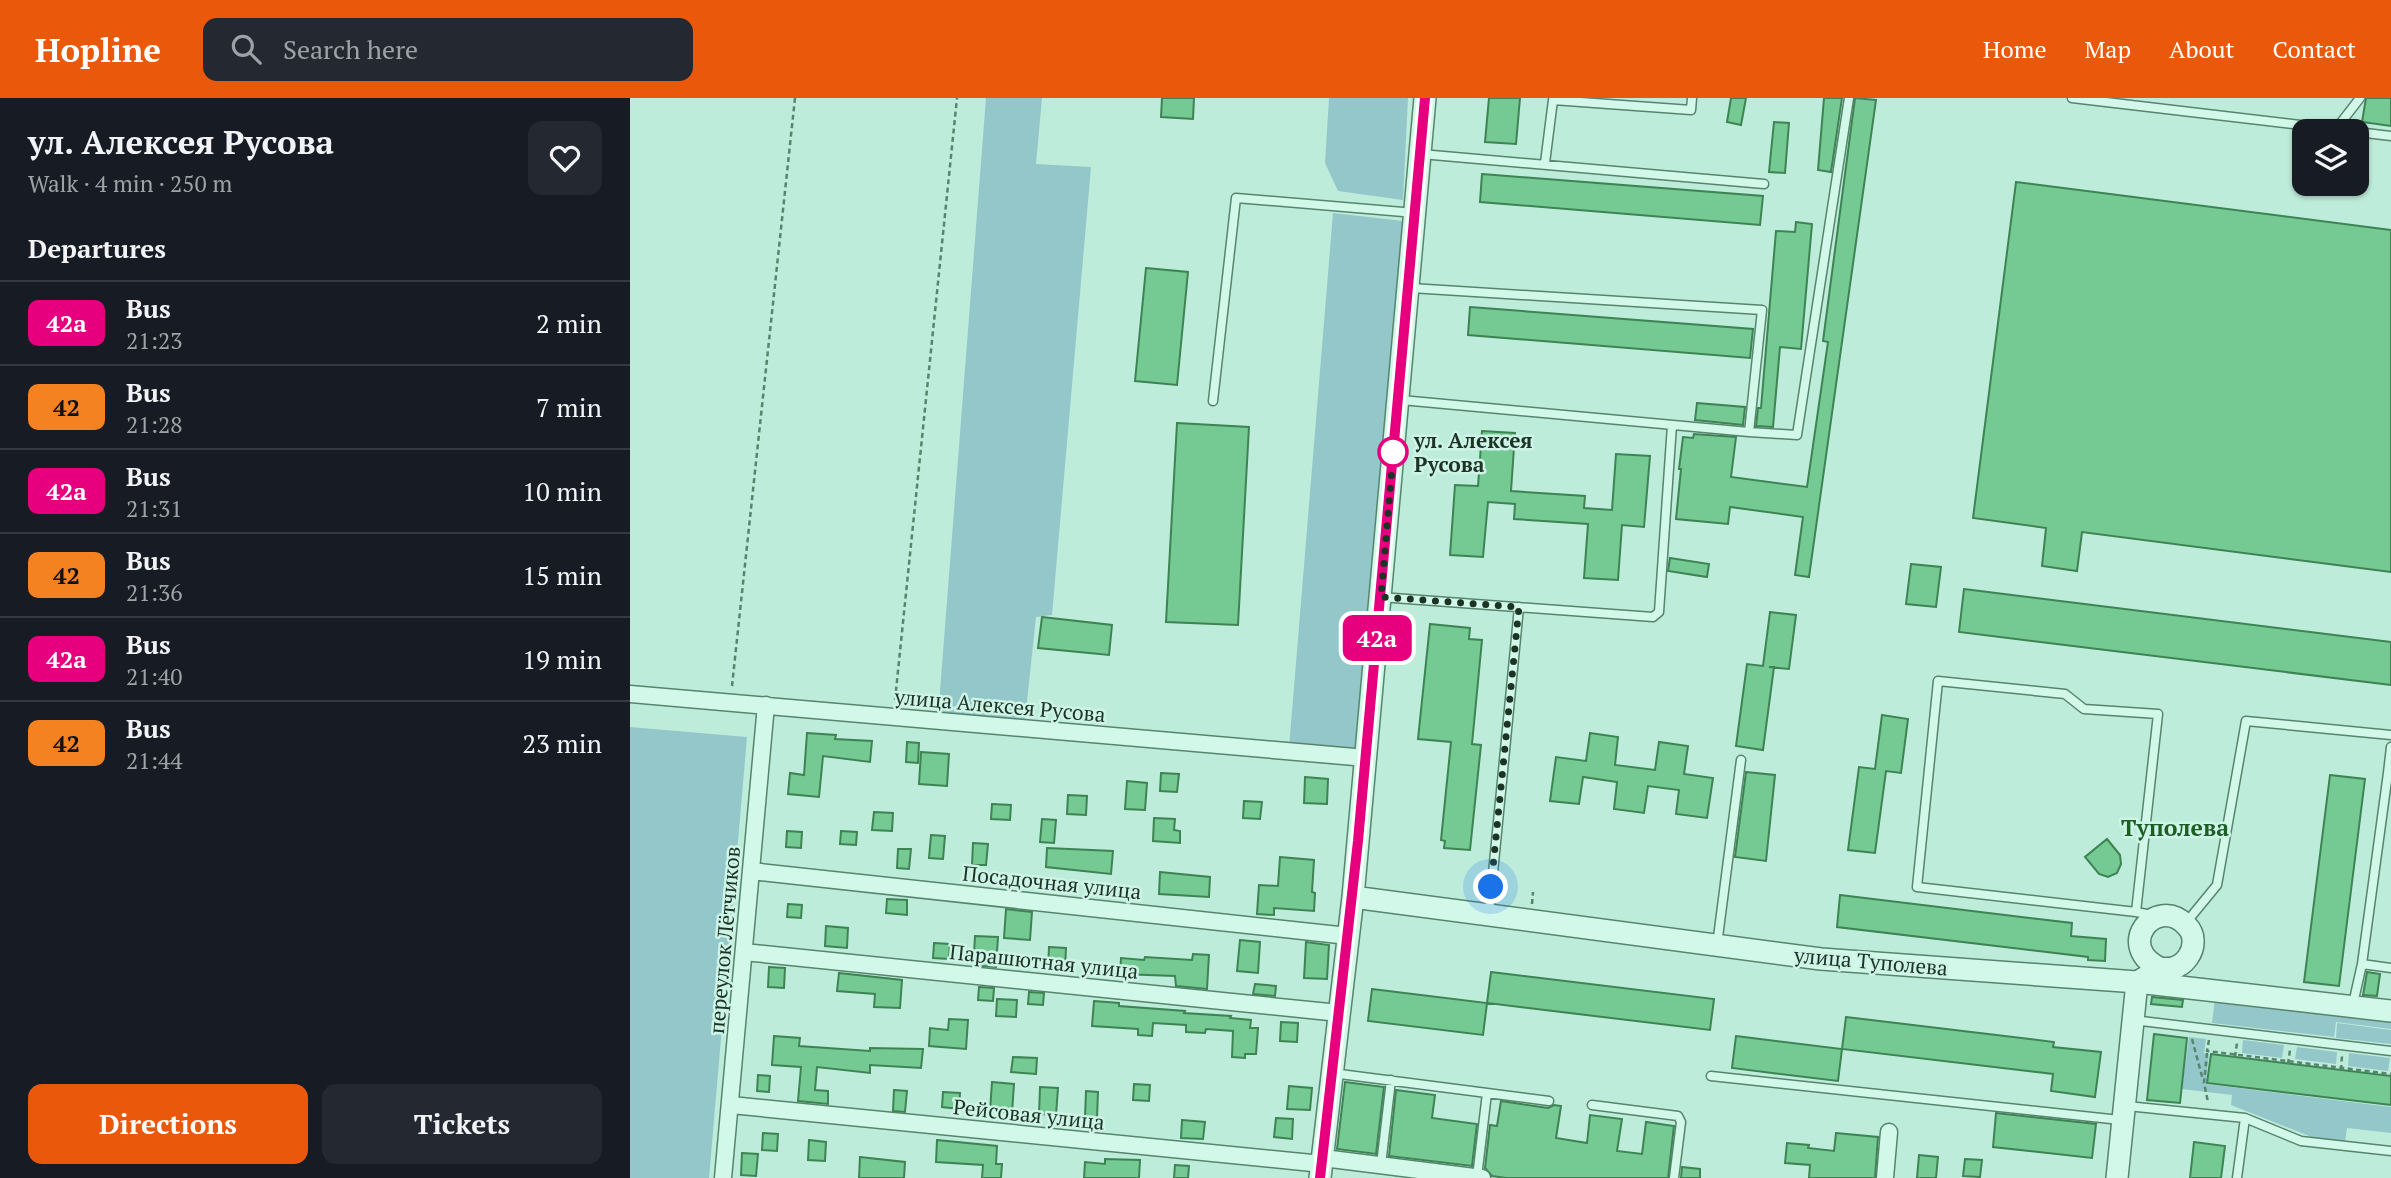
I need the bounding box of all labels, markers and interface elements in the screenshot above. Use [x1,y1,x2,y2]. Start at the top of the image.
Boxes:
search box [203,18,693,81]
text: Hopline [35,28,161,71]
icon: search [227,30,265,68]
text: Search here [283,32,418,66]
text: Home [1983,33,2047,65]
text: Map [2085,33,2131,65]
text: About [2169,33,2235,65]
text: Contact [2273,33,2356,65]
map controls [2292,119,2369,196]
button: layers [2292,119,2369,196]
text: ул. Алексея Русова [28,120,334,163]
button: heart [528,121,602,195]
text: Walk · 4 min · 250 m [28,168,232,199]
text: Departures [28,231,166,265]
text: Bus [126,291,171,325]
text: 2 min [536,306,602,340]
text: 42a [46,307,87,339]
text: 21:23 [126,325,183,356]
text: Bus [126,375,171,409]
text: 7 min [536,390,602,424]
text: 42 [53,391,80,423]
text: 21:28 [126,409,183,440]
place label: ул. Алексея Русова [1413,426,1533,478]
marker: ул. Алексея Русова [1378,437,1408,467]
text: Bus [126,459,171,493]
text: 10 min [522,474,602,508]
text: 42a [46,475,87,507]
text: 21:31 [126,493,183,524]
text: Bus [126,543,171,577]
text: 15 min [522,558,602,592]
text: 42 [53,559,80,591]
text: 21:36 [126,577,183,608]
line badge: 42a [1337,615,1417,661]
text: 42a [1357,622,1397,654]
text: Bus [126,627,171,661]
text: 19 min [522,642,602,676]
text: 42a [46,643,87,675]
text: 21:40 [126,661,183,692]
street label: улица Алексея Русова [892,682,1107,728]
text: Bus [126,711,171,745]
text: 23 min [522,726,602,760]
text: 42 [53,727,80,759]
text: 21:44 [126,745,183,776]
district label: Туполева [2121,812,2229,843]
street label: переулок Лётчиков [702,845,746,1035]
street label: Посадочная улица [961,859,1143,905]
your location [1473,869,1508,904]
street label: Парашютная улица [948,937,1140,985]
street label: улица Туполева [1792,940,1949,982]
button: Directions [28,1084,308,1164]
button: Tickets [322,1084,602,1164]
street label: Рейсовая улица [952,1092,1107,1136]

